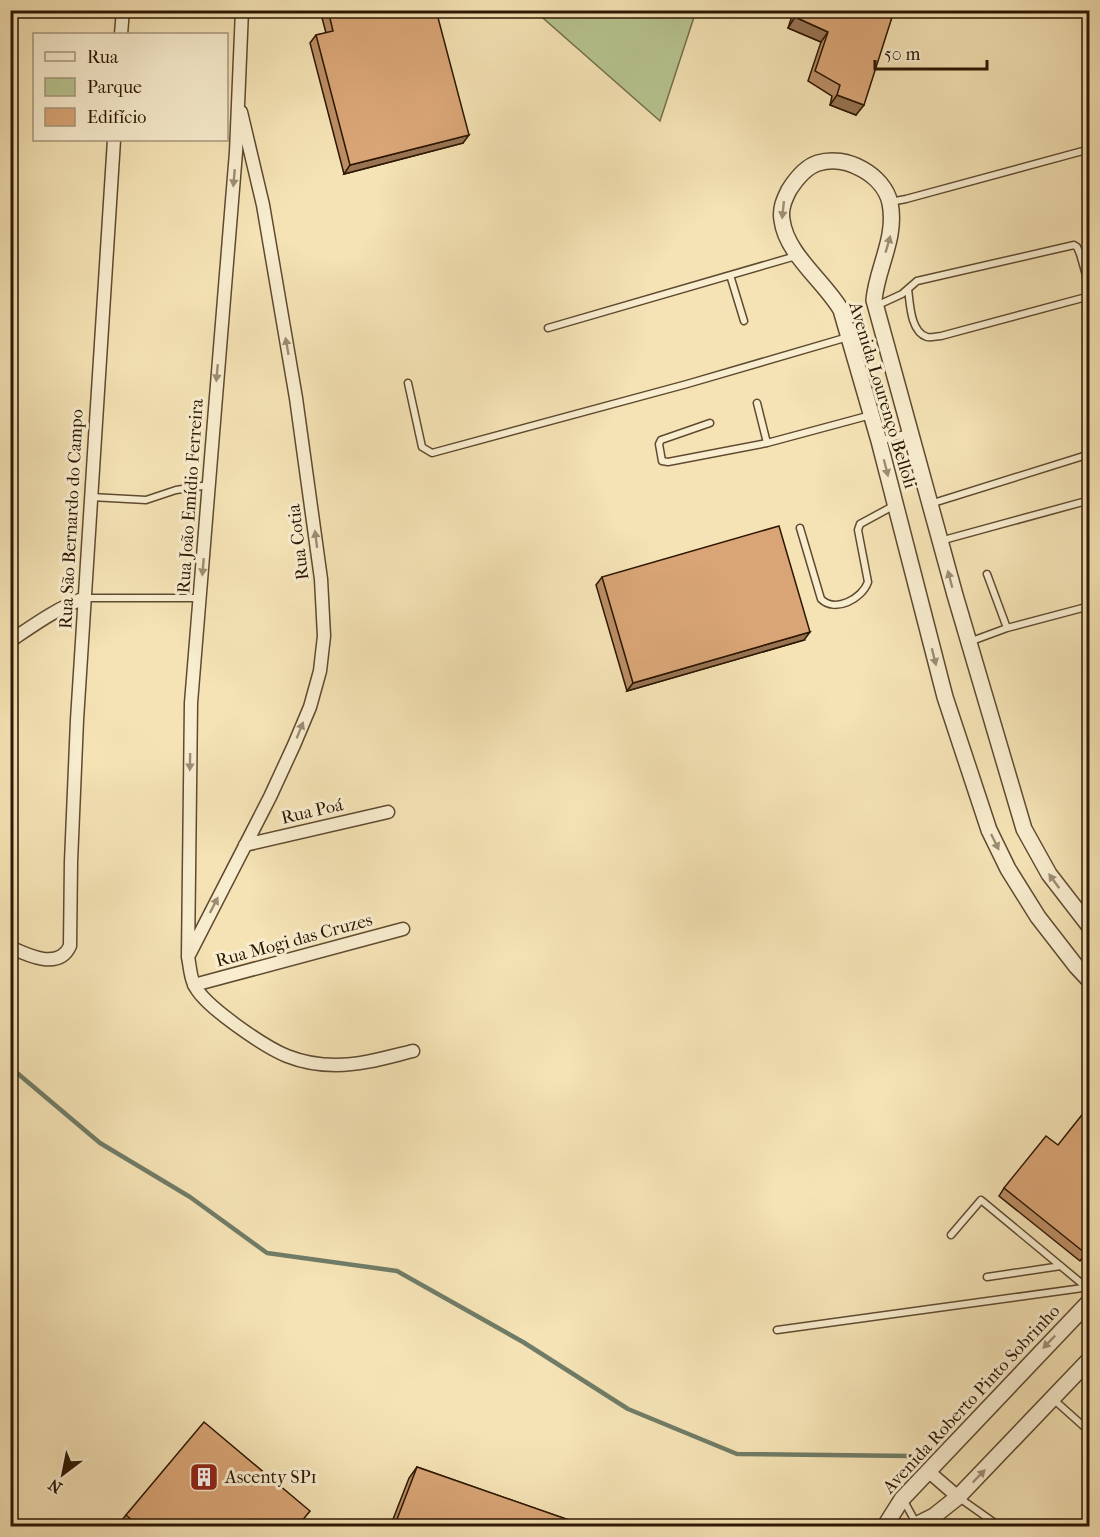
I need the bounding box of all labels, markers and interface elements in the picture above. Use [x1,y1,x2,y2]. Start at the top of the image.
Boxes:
legend [33,33,228,141]
scale bar [875,33,988,71]
text: 50 m [884,44,921,65]
text: Rua [87,47,119,68]
text: Parque [87,77,142,98]
text: Edifício [87,107,146,128]
one-way arrow [229,169,239,188]
one-way arrow [778,201,788,220]
one-way arrow [884,235,893,253]
street label: Avenida Lourenço Belloli [844,298,921,492]
one-way arrow [283,336,292,355]
one-way arrow [213,363,222,382]
street label: Rua João Emídio Ferreira [173,397,208,594]
street label: Rua São Bernardo do Campo [55,409,88,629]
one-way arrow [882,458,892,477]
street label: Rua Cotia [283,502,314,581]
one-way arrow [311,529,321,548]
one-way arrow [198,558,207,577]
one-way arrow [945,569,954,587]
one-way arrow [930,647,940,666]
one-way arrow [296,721,305,739]
one-way arrow [185,752,195,771]
street label: Rua Poá [279,794,346,829]
one-way arrow [990,833,999,850]
one-way arrow [1048,873,1060,889]
one-way arrow [209,896,219,914]
street label: Rua Mogi das Cruzes [213,909,375,972]
street label: Avenida Roberto Pinto Sobrinho [878,1301,1064,1499]
one-way arrow [1042,1335,1056,1349]
north arrow [33,1444,93,1504]
building icon: Ascenty SP1 [188,1461,220,1493]
place label: Ascenty SP1 [224,1467,317,1488]
one-way arrow [972,1468,986,1483]
text: N [44,1475,65,1498]

